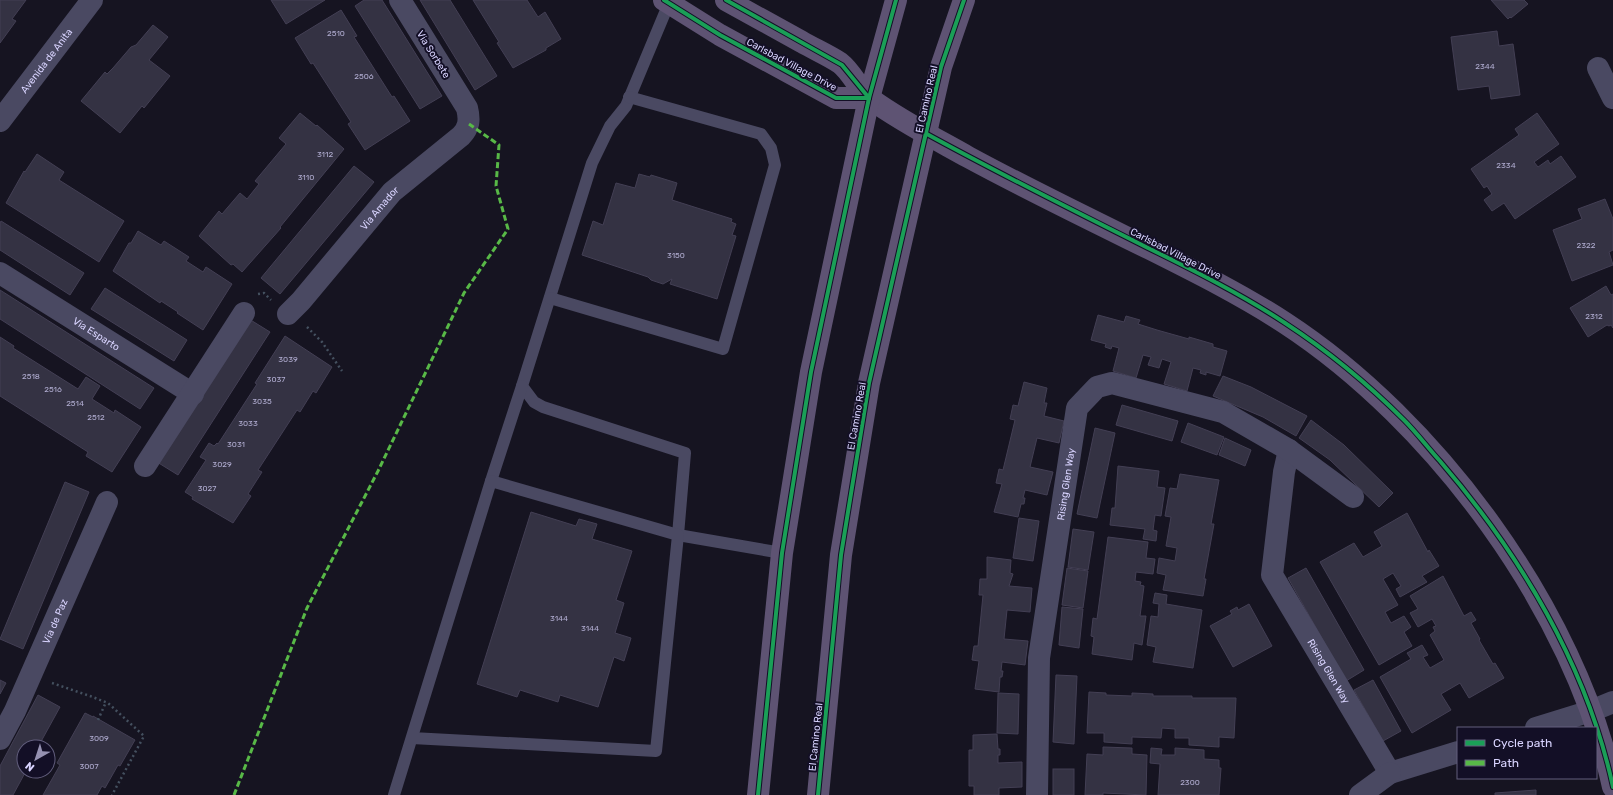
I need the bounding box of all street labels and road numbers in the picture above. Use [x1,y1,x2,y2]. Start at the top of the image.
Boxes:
street label: Avenida de Anita [18,26,75,96]
street label: Via Sorbete [414,29,453,81]
street label: Carlsbad Village Drive [744,36,839,94]
street label: El Camino Real [913,64,941,134]
street label: Via Amador [358,184,401,233]
street label: Carlsbad Village Drive [1128,226,1223,282]
street label: Via Esparto [70,315,122,354]
street label: El Camino Real [845,381,869,451]
street label: Rising Glen Way [1055,447,1078,521]
street label: Via de Paz [40,597,71,646]
street label: Rising Glen Way [1305,637,1352,706]
street label: El Camino Real [806,702,826,772]

